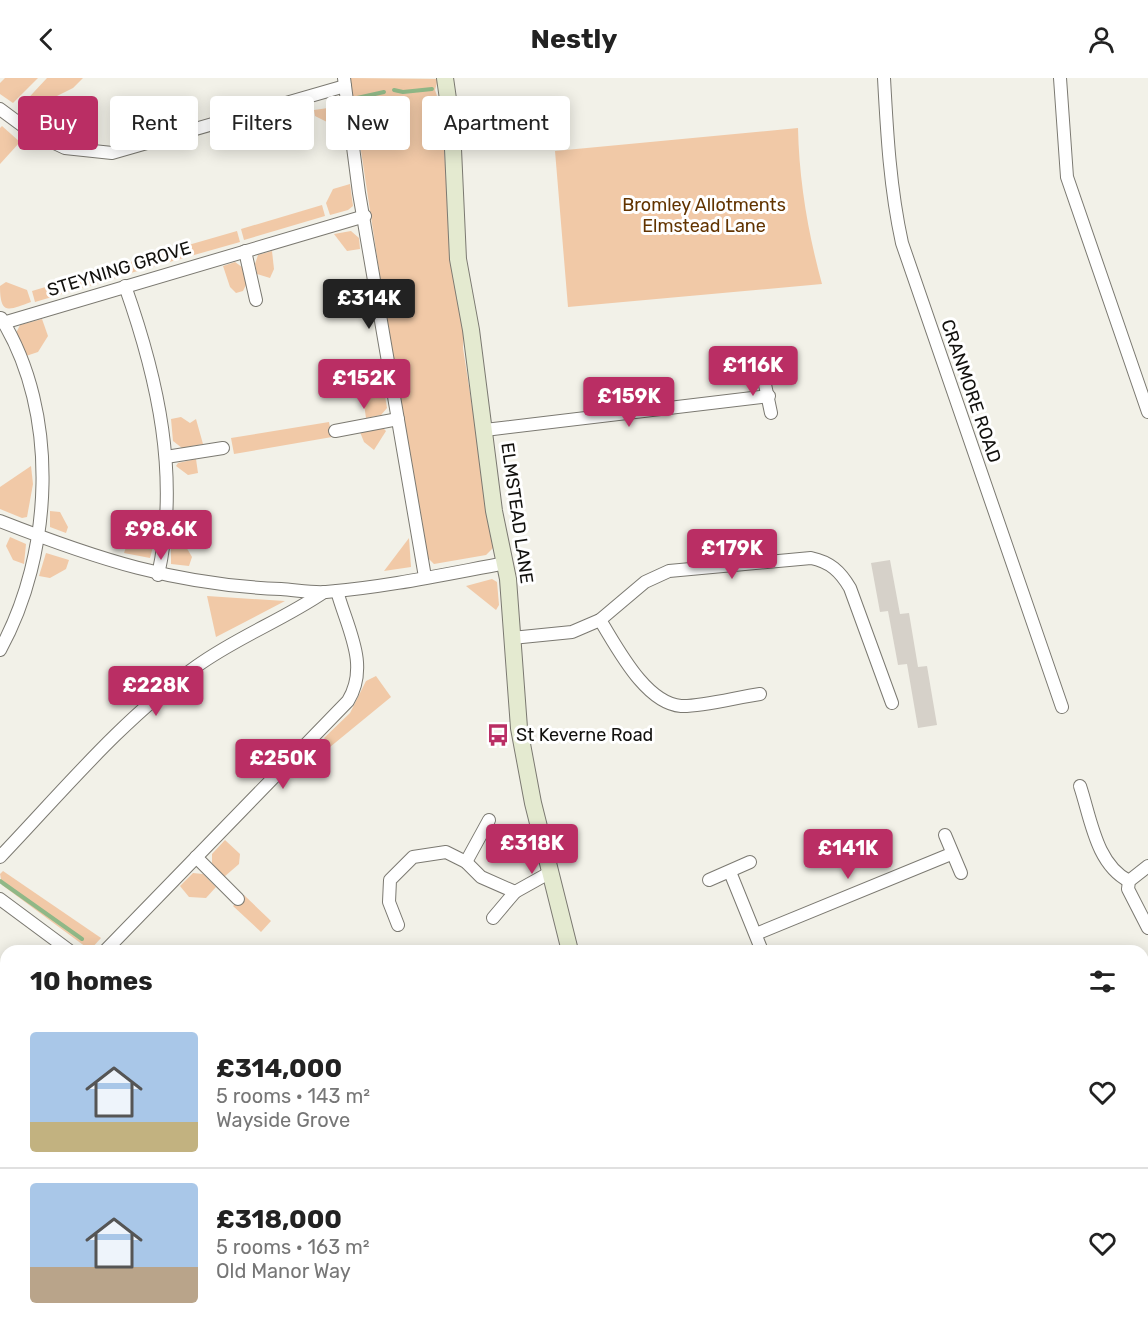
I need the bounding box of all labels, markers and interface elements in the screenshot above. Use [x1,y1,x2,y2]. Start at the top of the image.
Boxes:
icon: back [30,23,63,56]
text: Nestly [531,23,617,55]
icon: person [1085,23,1118,56]
chip: Buy [18,96,98,150]
chip: Rent [110,96,198,150]
chip: Filters [210,96,314,150]
chip: New [326,96,410,150]
chip: Apartment [422,96,570,150]
park label: Bromley Allotments Elmstead Lane [622,194,786,237]
street label: STEYNING GROVE [44,237,194,301]
pin: £314K [327,279,411,330]
text: £314K [337,286,401,310]
street label: CRANMORE ROAD [936,316,1006,466]
pin: £116K [711,346,795,397]
text: £116K [723,353,783,377]
pin: £152K [322,359,406,410]
text: £152K [332,366,396,390]
pin: £159K [587,377,671,428]
text: £159K [597,384,661,408]
street label: ELMSTEAD LANE [496,441,538,585]
pin: £98.6K [112,510,210,561]
text: £98.6K [125,517,197,541]
pin: £179K [690,529,774,580]
text: £179K [701,536,763,560]
pin: £228K [114,666,198,717]
text: £228K [122,673,190,697]
bus stop icon: St Keverne Road [485,722,511,748]
place label: St Keverne Road [516,724,653,746]
pin: £250K [241,739,325,790]
text: £250K [249,746,317,770]
pin: £318K [490,824,574,875]
pin: £141K [806,829,890,880]
text: £318K [500,831,564,855]
text: £141K [818,836,878,860]
icon: filters [1086,965,1119,998]
text: 10 homes [30,966,153,997]
text: £314,000 [216,1053,342,1084]
icon: home [78,1056,150,1128]
icon: heart [1086,1076,1119,1109]
text: 5 rooms · 143 m² [216,1084,370,1108]
text: Wayside Grove [216,1108,350,1132]
text: £318,000 [216,1204,342,1235]
icon: home [78,1207,150,1279]
icon: heart [1086,1227,1119,1260]
text: 5 rooms · 163 m² [216,1235,370,1259]
text: Old Manor Way [216,1259,351,1283]

